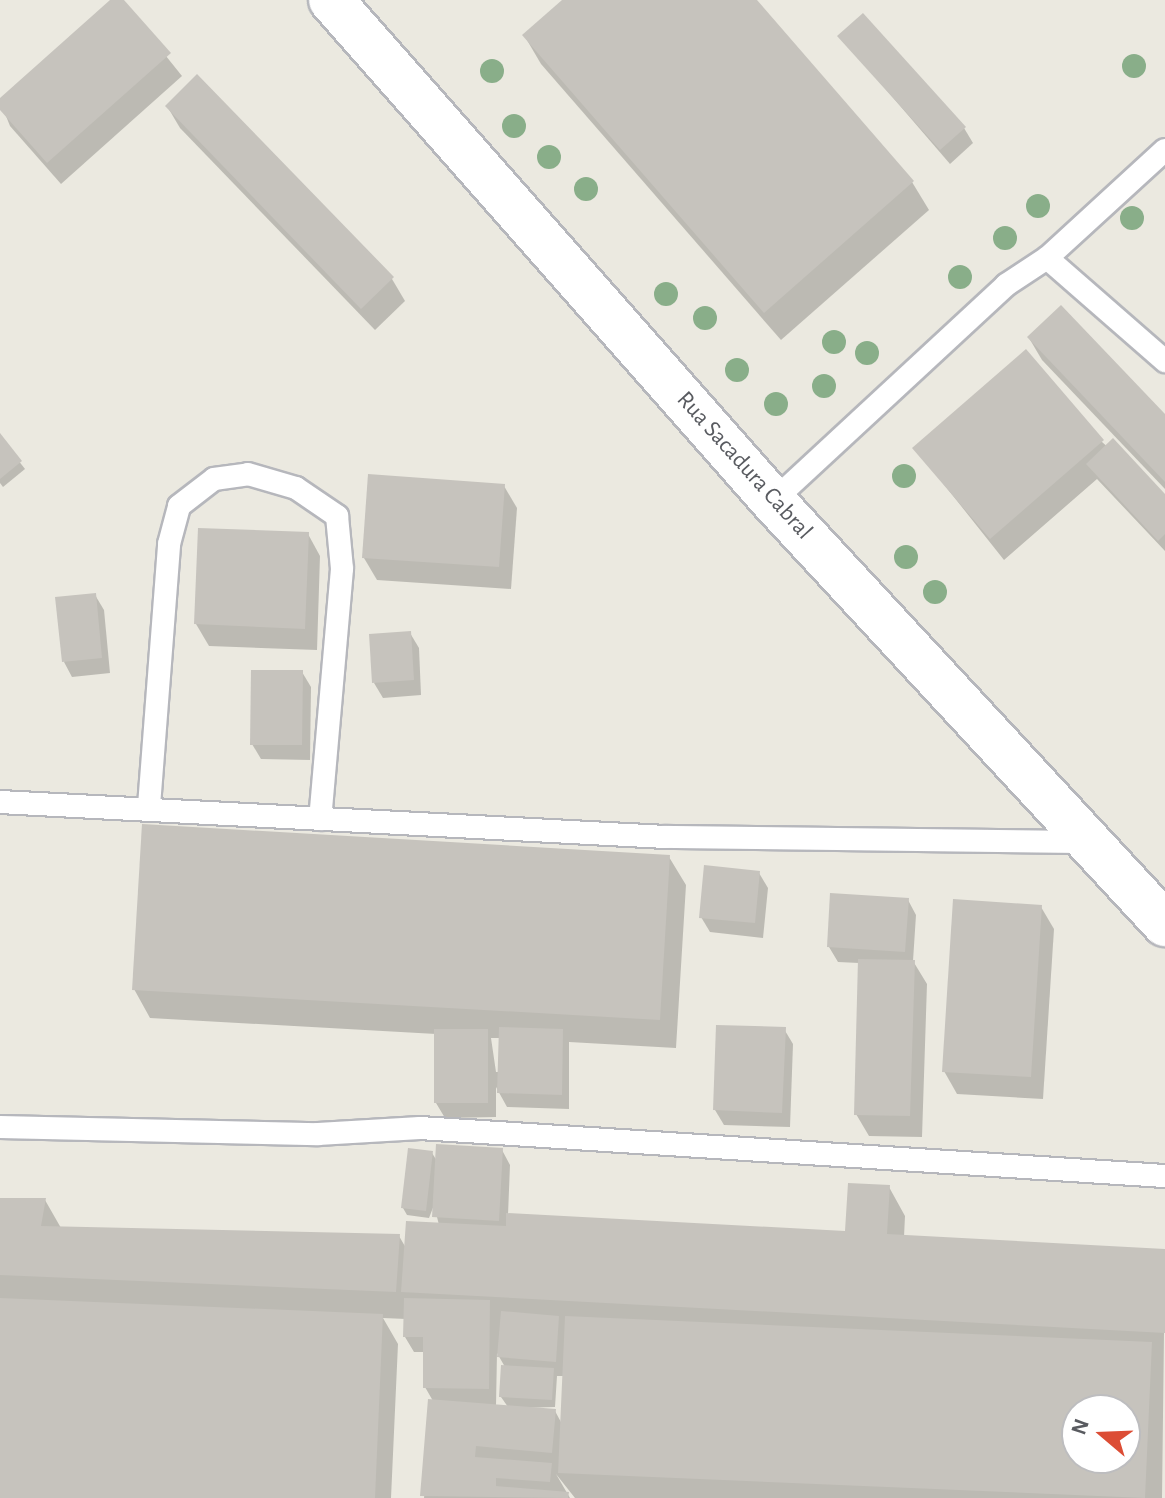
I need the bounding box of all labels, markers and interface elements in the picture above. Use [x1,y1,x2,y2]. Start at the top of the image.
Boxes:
street label: Rua Sacadura Cabral [670,386,818,546]
north arrow [1061,1394,1141,1474]
text: N [1067,1416,1093,1438]

